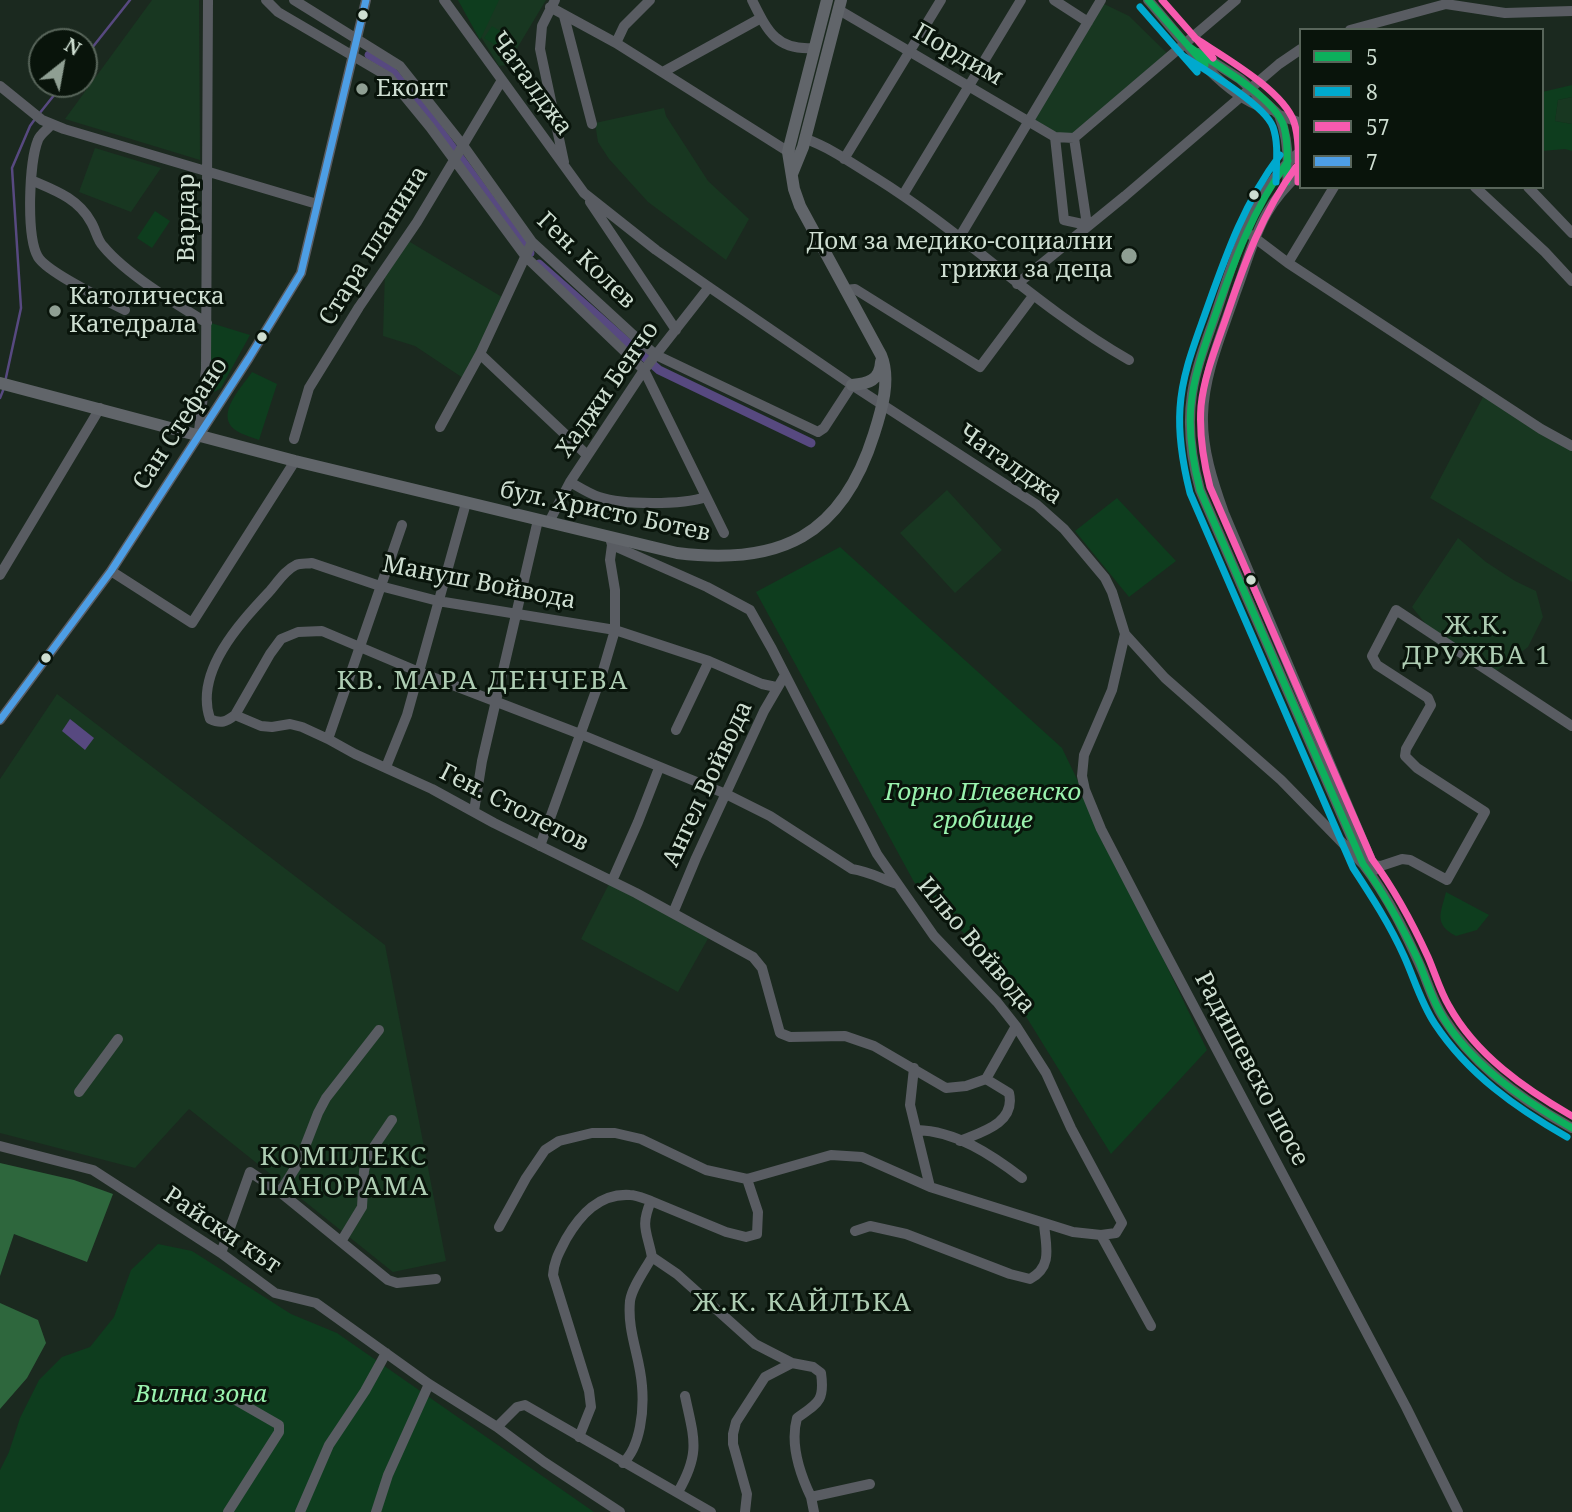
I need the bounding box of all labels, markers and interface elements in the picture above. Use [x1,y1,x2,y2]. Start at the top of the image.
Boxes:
unlabelled marker [356,8,370,22]
street label: Пордим [908,18,1008,92]
street label: Чаталджа [484,27,578,141]
north arrow [28,28,98,98]
legend [1299,28,1544,189]
text: N [60,32,86,62]
text: 5 [1366,43,1378,71]
place label: Еконт [376,75,448,103]
text: 8 [1366,78,1378,106]
marker: Еконт [354,81,370,97]
text: 57 [1366,113,1389,141]
text: 7 [1366,148,1378,176]
street label: Стара планина [313,161,435,331]
street label: Вардар [173,174,201,262]
unlabelled marker [1247,188,1261,202]
street label: Ген. Колев [531,207,641,315]
place label: Дом за медико-социални грижи за деца [806,228,1113,284]
marker: Дом за медико-социални грижи за деца [1119,246,1139,266]
place label: Католическа Катедрала [69,283,225,339]
marker: Католическа Катедрала [47,303,63,319]
street label: Хаджи Бенчо [551,317,665,463]
unlabelled marker [255,330,269,344]
street label: Сан Стефано [128,352,234,496]
street label: Чаталджа [952,419,1068,511]
street label: бул. Христо Ботев [497,476,713,548]
street label: Мануш Войвода [380,550,578,616]
unlabelled marker [1244,573,1258,587]
district label: Ж.К. ДРУЖБА 1 [1403,611,1551,672]
unlabelled marker [39,651,53,665]
district label: КВ. МАРА ДЕНЧЕВА [339,666,627,698]
street label: Ангел Войвода [657,697,759,871]
street label: Ген. Столетов [435,758,593,858]
park label: Горно Плевенско гробище [885,779,1081,835]
street label: Ильо Войвода [911,872,1041,1020]
street label: Радишевско шосе [1188,967,1314,1171]
district label: КОМПЛЕКС ПАНОРАМА [259,1142,429,1204]
street label: Райски кът [158,1181,286,1281]
district label: Ж.К. КАЙЛЪКА [695,1288,911,1320]
park label: Вилна зона [135,1381,267,1409]

